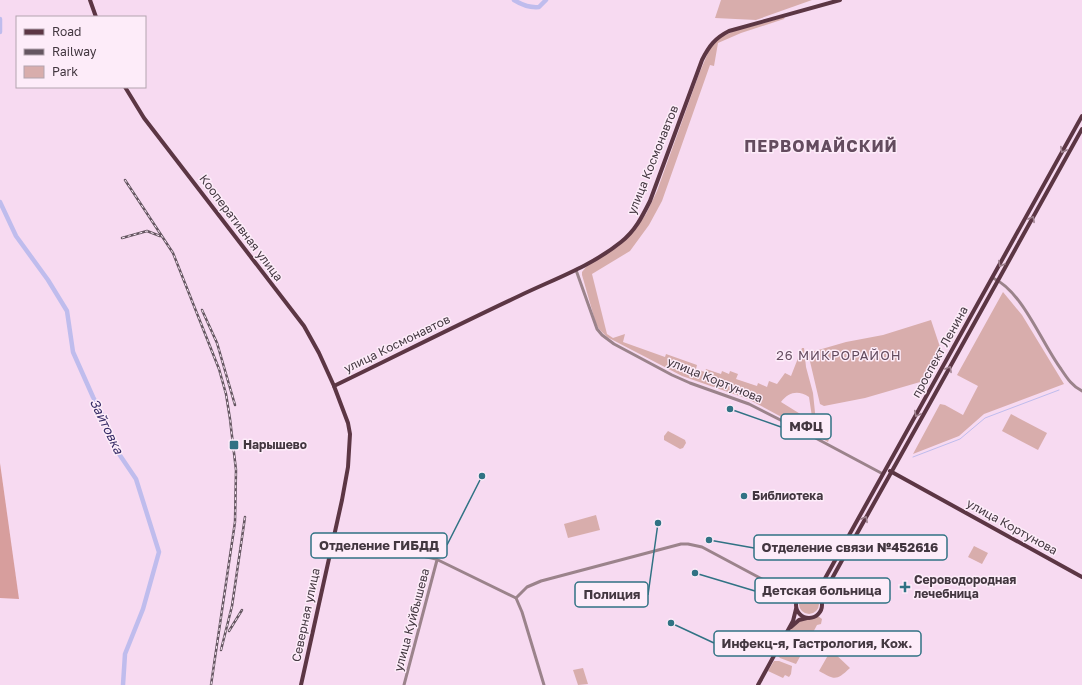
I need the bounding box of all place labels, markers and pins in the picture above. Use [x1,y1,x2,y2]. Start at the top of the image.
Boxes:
callout: МФЦ [781,414,831,439]
place label: Нарышево [243,437,307,452]
marker: Нарышево [228,439,240,451]
place label: Библиотека [752,488,823,503]
marker: Библиотека [739,491,749,501]
callout: Отделение ГИБДД [311,533,447,558]
callout: Отделение связи №452616 [754,535,947,560]
place label: Сероводородная лечебница [914,572,1016,601]
callout: Детская больница [755,578,890,603]
marker: Сероводородная лечебница [899,581,911,593]
callout: Полиция [575,582,648,607]
callout: Инфекц-я, Гастрология, Кож. [714,631,921,656]

